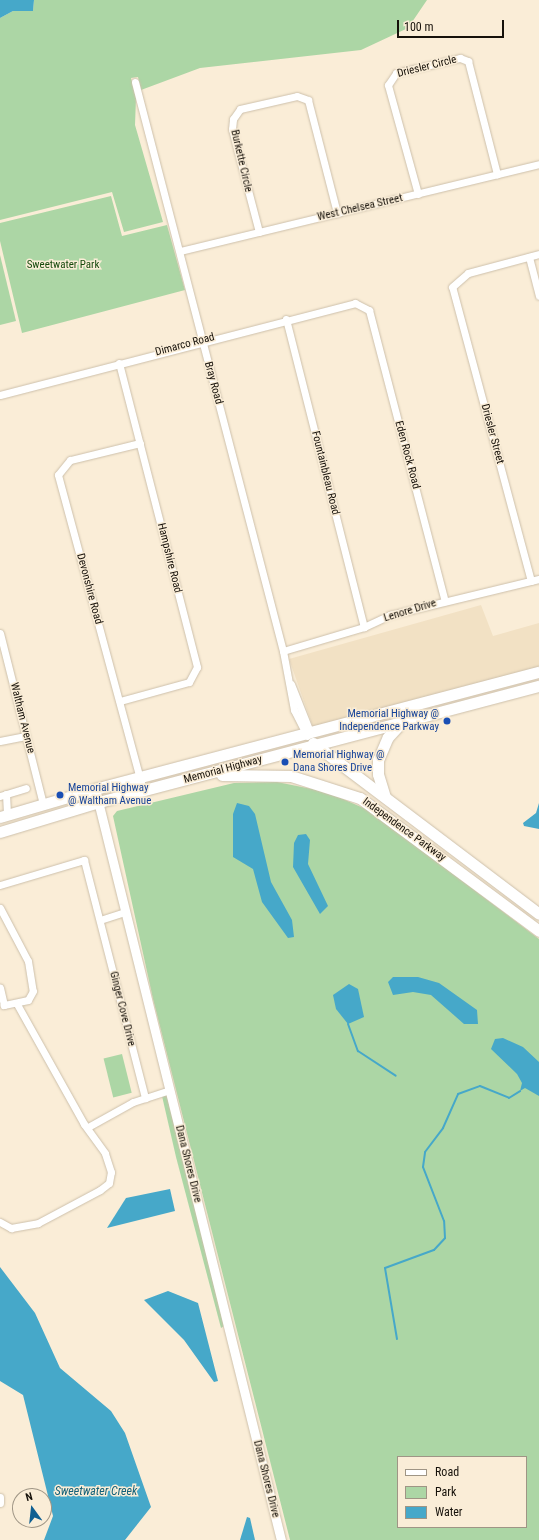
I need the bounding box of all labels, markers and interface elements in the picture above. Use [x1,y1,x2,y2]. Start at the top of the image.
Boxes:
scale bar [399,12,506,38]
text: 100 m [404,20,434,34]
street label: Driesler Circle [396,53,458,81]
street label: Burkette Circle [227,129,255,193]
street label: West Chelsea Street [316,192,404,224]
park label: Sweetwater Park [27,258,99,272]
street label: Dimarco Road [154,331,216,359]
street label: Bray Road [201,360,225,406]
street label: Driesler Street [478,403,506,465]
street label: Eden Rock Road [392,420,422,490]
street label: Fountainbleau Road [308,430,342,516]
street label: Hampshire Road [154,522,184,594]
street label: Devonshire Road [73,552,105,626]
street label: Lenore Drive [382,597,438,625]
street label: Waltham Avenue [7,681,37,755]
place label: Memorial Highway @ Independence Parkway [339,708,439,734]
marker: Memorial Highway @ Independence Parkway [442,716,452,726]
place label: Memorial Highway @ Dana Shores Drive [293,749,384,775]
street label: Memorial Highway [182,753,264,787]
marker: Memorial Highway @ Dana Shores Drive [280,757,290,767]
place label: Memorial Highway @ Waltham Avenue [68,782,151,808]
marker: Memorial Highway @ Waltham Avenue [55,790,65,800]
street label: Independence Parkway [360,795,448,865]
street label: Ginger Cove Drive [106,970,138,1048]
street label: Dana Shores Drive [172,1124,204,1204]
street label: Dana Shores Drive [250,1439,282,1519]
legend [397,1456,527,1528]
text: Road [435,1465,459,1479]
water label: Sweetwater Creek [55,1485,137,1499]
text: Park [435,1485,456,1499]
north arrow [12,1488,52,1528]
text: N [24,1490,34,1504]
text: Water [435,1505,463,1519]

